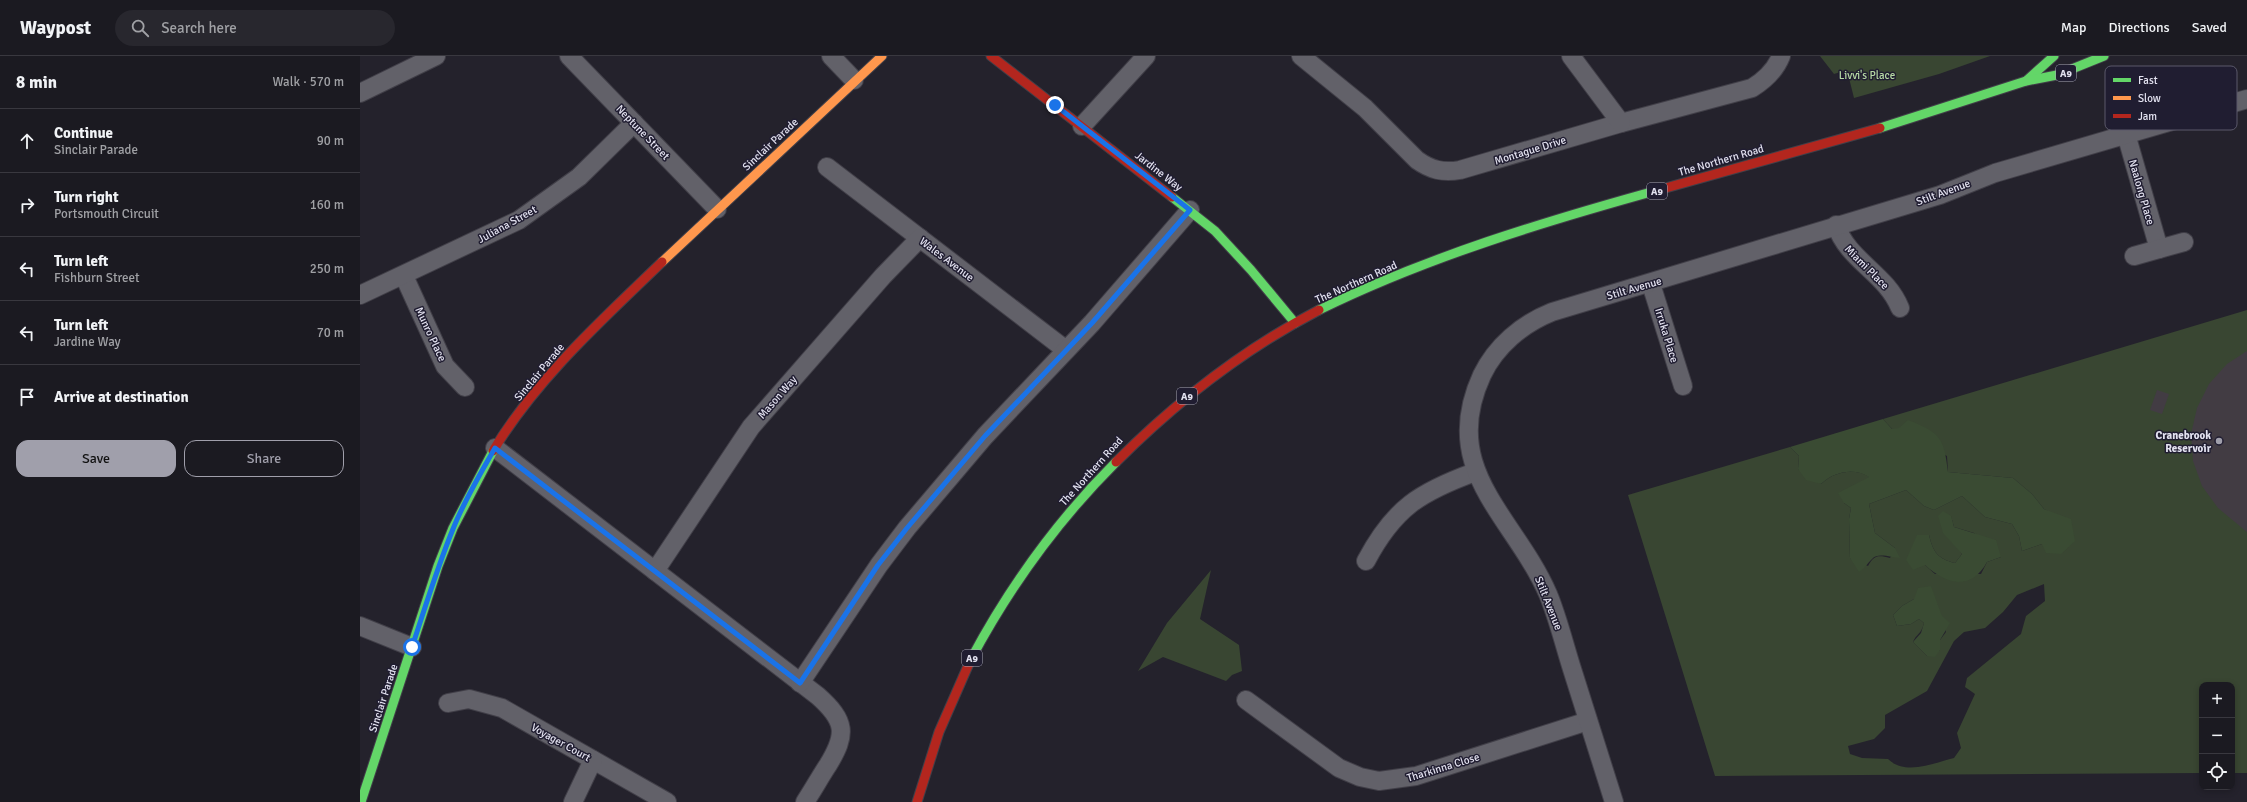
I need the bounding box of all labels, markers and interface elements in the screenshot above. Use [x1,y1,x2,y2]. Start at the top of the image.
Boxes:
search box [115,10,395,46]
text: Waypost [20,16,91,40]
icon: search [129,17,151,39]
text: Search here [161,19,237,37]
text: Map [2061,19,2087,36]
text: Directions [2109,19,2170,36]
text: Saved [2192,19,2227,36]
road number: A9 [2056,65,2076,81]
legend [2105,66,2237,130]
park label: Livvi's Place [1839,69,1895,82]
text: 8 min [16,72,57,93]
text: Walk · 570 m [273,74,344,90]
text: Fast [2138,74,2158,87]
text: Slow [2138,92,2161,105]
route end [1046,96,1064,114]
street label: Neptune Street [613,102,672,163]
text: Jam [2138,110,2157,123]
street label: Sinclair Parade [740,115,801,173]
text: Continue [54,124,113,142]
icon: ahead [16,130,38,152]
text: 90 m [317,133,344,149]
street label: Montague Drive [1493,133,1568,168]
text: Sinclair Parade [54,142,138,158]
street label: The Northern Road [1677,142,1765,179]
street label: Jardine Way [1132,149,1186,194]
street label: Naalong Place [2126,158,2157,226]
street label: Stilt Avenue [1914,177,1972,208]
road number: A9 [1647,183,1667,199]
text: Turn right [54,188,119,206]
icon: right [16,194,38,216]
text: 160 m [310,197,344,213]
street label: Juliana Street [476,203,539,246]
text: Portsmouth Circuit [54,206,159,222]
street label: Wales Avenue [917,235,976,284]
street label: Miami Place [1842,243,1891,292]
text: Turn left [54,252,108,270]
icon: left [16,258,38,280]
street label: The Northern Road [1313,259,1399,306]
text: 250 m [310,261,344,277]
text: Fishburn Street [54,270,140,286]
street label: Stilt Avenue [1605,274,1663,303]
street label: Munro Place [412,305,449,363]
street label: Irruka Place [1652,306,1681,364]
text: Turn left [54,316,108,334]
icon: left [16,322,38,344]
text: 70 m [317,325,344,341]
text: Jardine Way [54,334,121,350]
street label: Sinclair Parade [512,341,567,404]
street label: Mason Way [755,372,800,422]
icon: arrive [16,386,38,408]
text: Arrive at destination [54,388,189,406]
road number: A9 [1177,388,1197,404]
place label: Cranebrook Reservoir [2156,429,2212,455]
street label: The Northern Road [1057,434,1126,508]
marker: Cranebrook Reservoir [2214,436,2224,446]
button: Save [16,440,176,477]
button: Share [184,440,344,477]
street label: Stilt Avenue [1532,574,1565,632]
route start [403,638,421,656]
road number: A9 [962,650,982,666]
street label: Sinclair Parade [366,662,401,734]
map controls [2199,682,2235,790]
button: + [2199,682,2235,718]
button: − [2199,718,2235,754]
street label: Voyager Court [529,721,593,764]
street label: Tharkinna Close [1405,750,1481,785]
button: locate [2199,754,2235,790]

